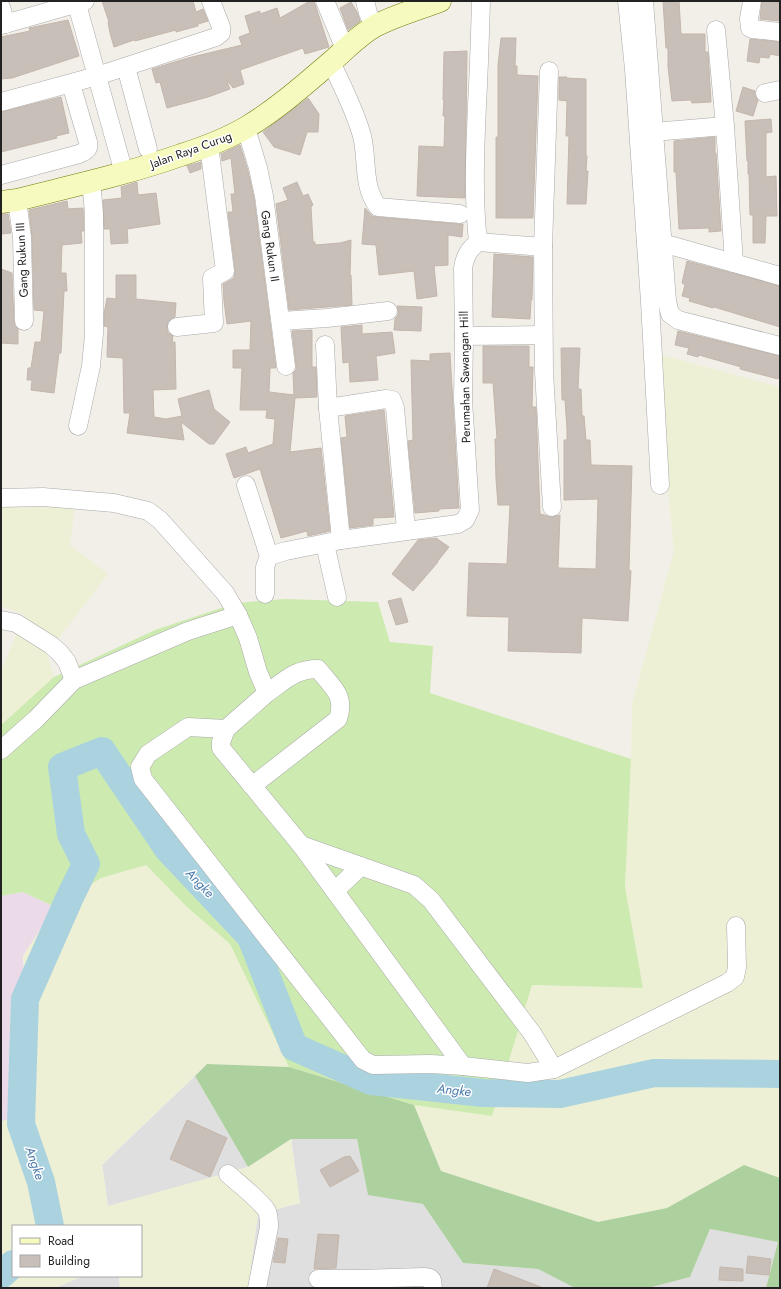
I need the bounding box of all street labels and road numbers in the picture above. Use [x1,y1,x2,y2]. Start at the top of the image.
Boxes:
street label: Jalan Raya Curug [146,127,234,174]
street label: Gang Rukun II [256,209,284,283]
street label: Gang Rukun III [11,222,33,298]
street label: Perumahan Sawangan Hill [455,311,475,443]

